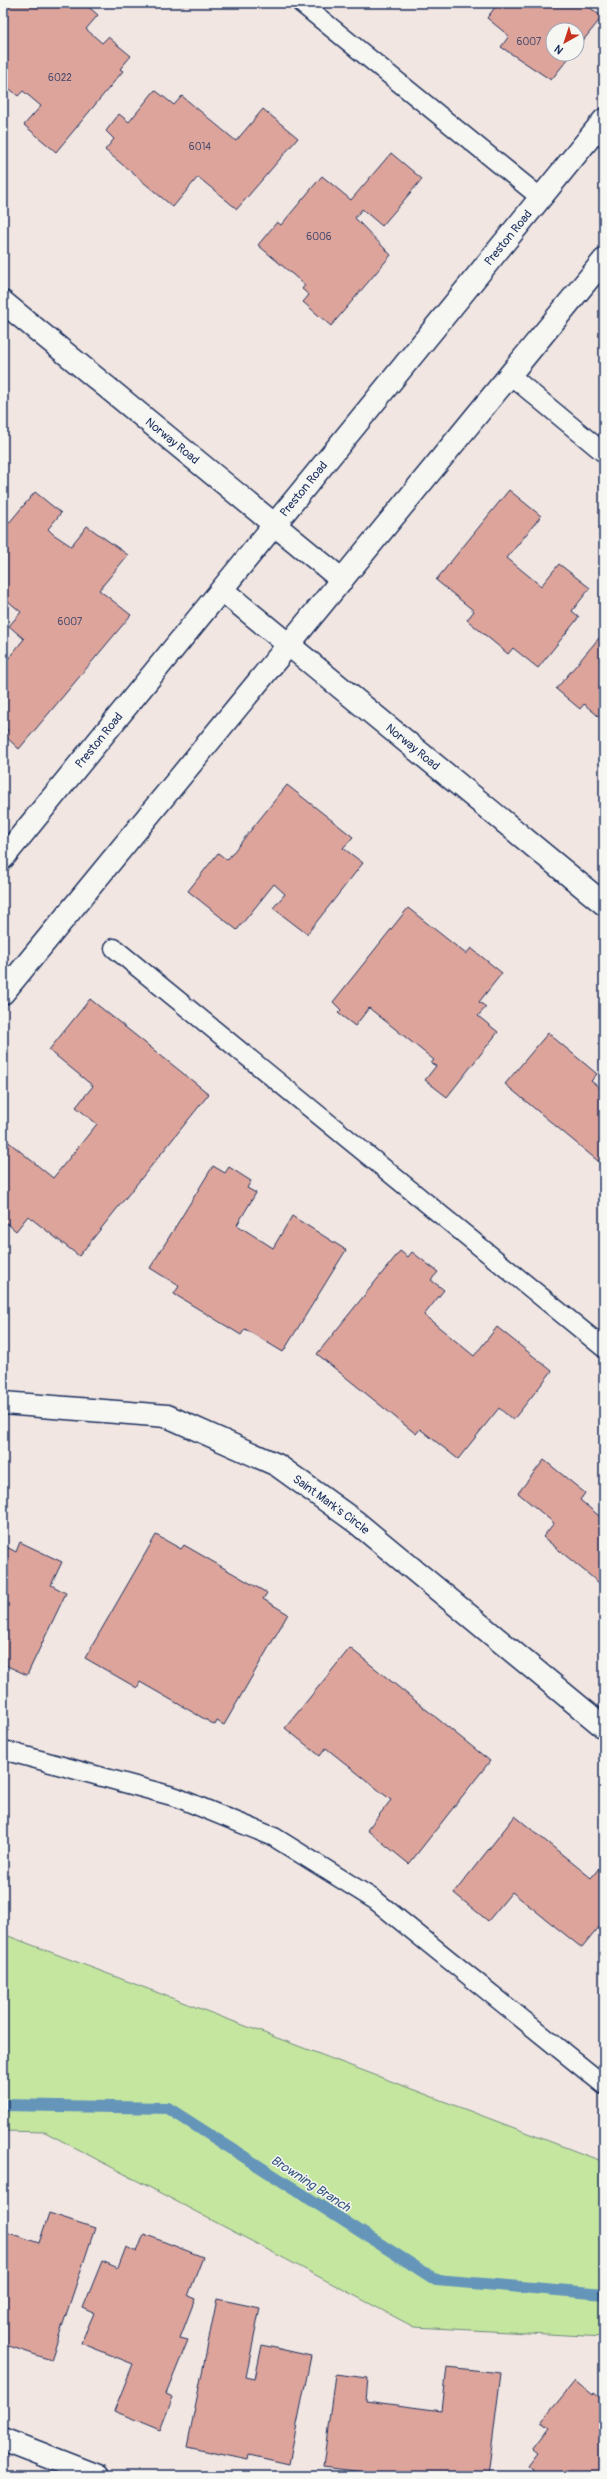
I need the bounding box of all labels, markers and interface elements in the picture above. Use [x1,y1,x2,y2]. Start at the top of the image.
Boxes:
north arrow [545,22,585,62]
house number: 6007 [517,36,542,48]
text: N [552,42,566,57]
house number: 6022 [48,72,72,84]
house number: 6014 [189,141,211,153]
street label: Preston Road [482,207,536,269]
house number: 6006 [306,231,332,243]
street label: Norway Road [142,415,202,468]
street label: Preston Road [277,458,331,520]
house number: 6007 [58,616,83,628]
street label: Preston Road [72,710,126,771]
street label: Norway Road [383,721,443,774]
street label: Saint Mark's Circle [290,1472,372,1538]
water label: Browning Branch [268,2152,354,2216]

